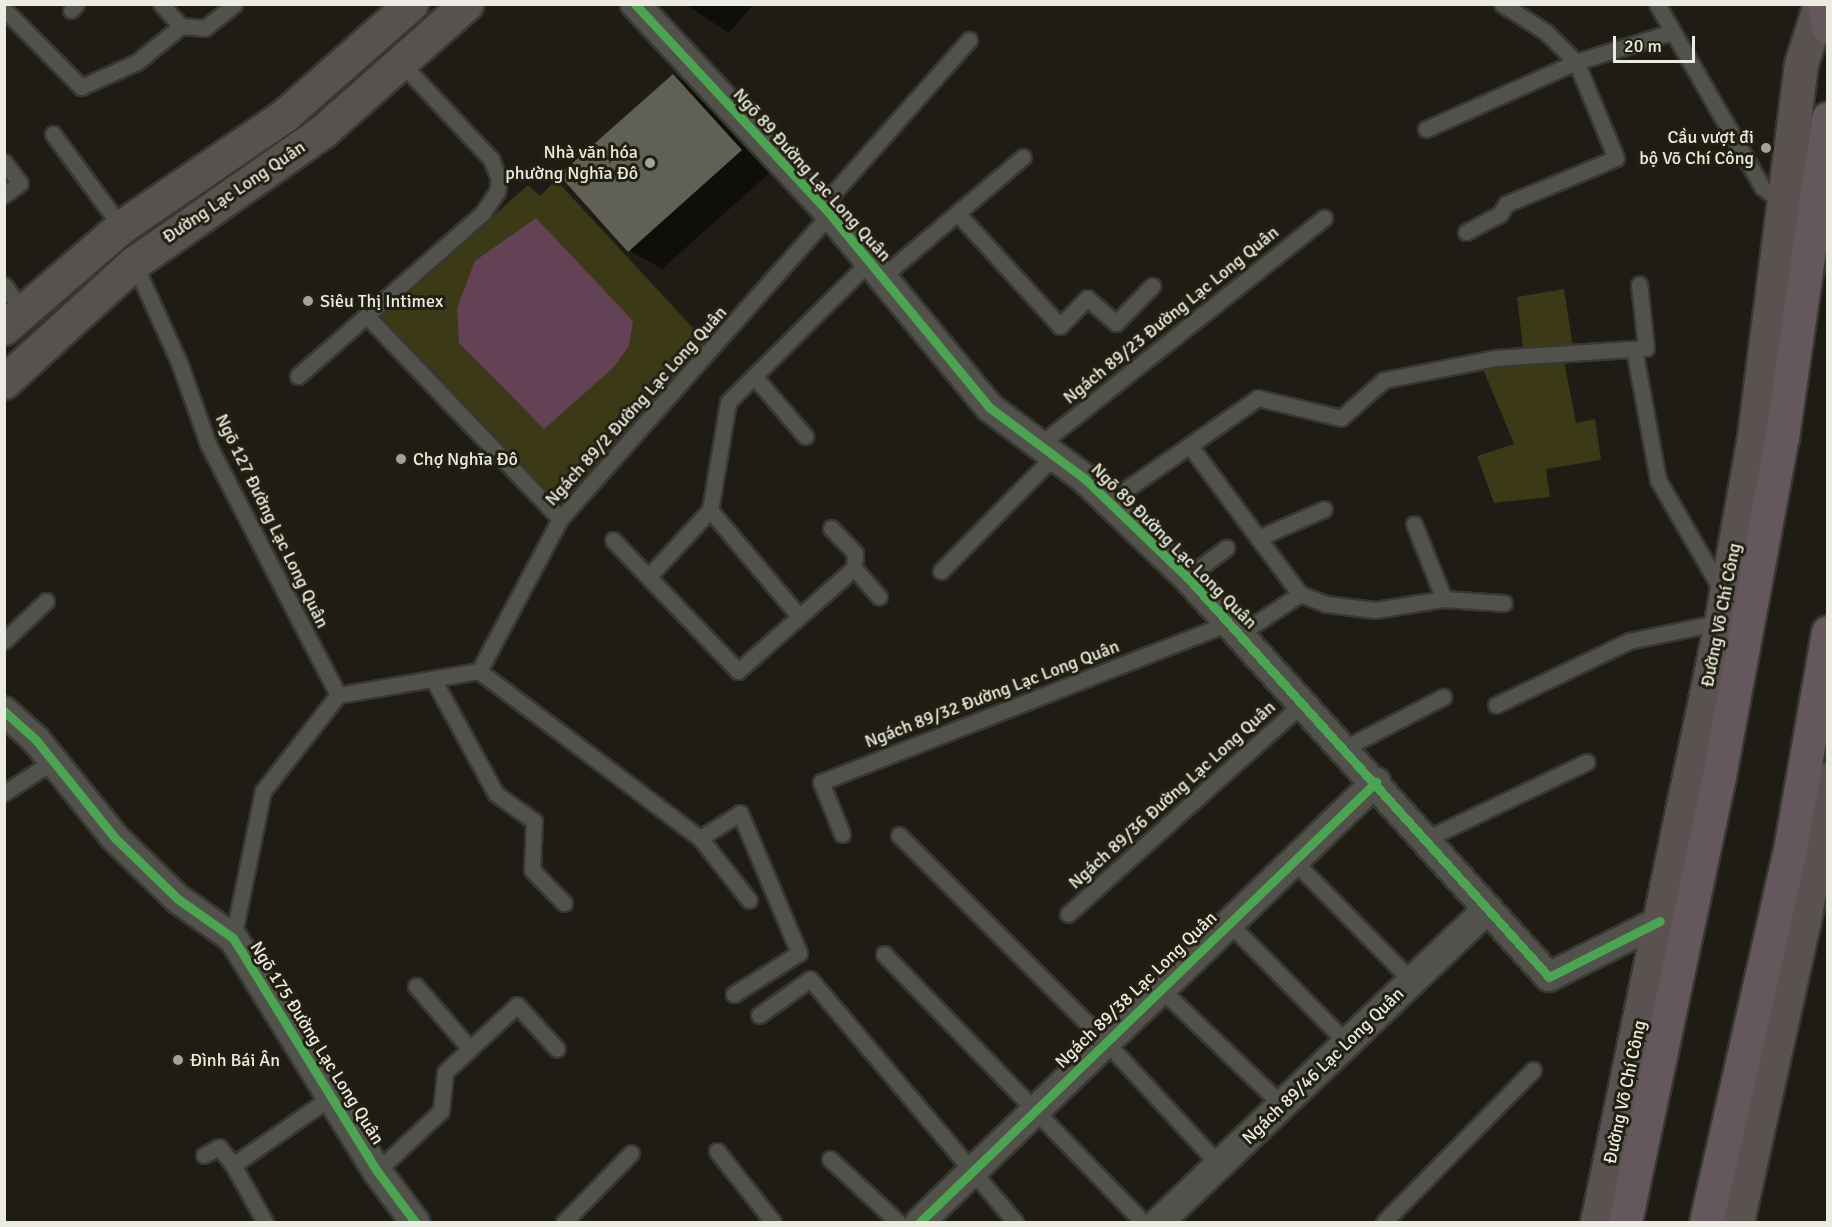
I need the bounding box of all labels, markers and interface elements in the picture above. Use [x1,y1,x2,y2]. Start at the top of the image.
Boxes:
scale bar [1616,24,1698,62]
text: 20 m [1624,35,1662,57]
street label: Ngõ 89 Đường Lạc Long Quân [728,84,896,266]
place label: Cầu vượt đi bộ Võ Chí Công [1639,127,1754,170]
street label: Đường Lạc Long Quân [159,136,309,248]
marker: Cầu vượt đi bộ Võ Chí Công [1759,141,1773,155]
place label: Nhà văn hóa phường Nghĩa Đô [505,142,638,184]
marker: Nhà văn hóa phường Nghĩa Đô [643,156,657,170]
street label: Ngách 89/23 Đường Lạc Long Quân [1059,221,1283,409]
place label: Siêu Thị Intimex [320,290,443,312]
marker: Siêu Thị Intimex [301,294,315,308]
street label: Ngách 89/2 Đường Lạc Long Quân [541,302,731,510]
street label: Ngõ 127 Đường Lạc Long Quân [211,410,333,632]
place label: Chợ Nghĩa Đô [413,448,518,470]
marker: Chợ Nghĩa Đô [394,452,408,466]
street label: Ngõ 89 Đường Lạc Long Quân [1087,459,1261,633]
street label: Đường Võ Chí Công [1696,541,1746,689]
street label: Ngách 89/32 Đường Lạc Long Quân [862,635,1122,753]
street label: Ngách 89/36 Đường Lạc Long Quân [1064,696,1280,894]
street label: Ngách 89/38 Lạc Long Quân [1051,907,1221,1073]
street label: Ngõ 175 Đường Lạc Long Quân [245,937,389,1149]
street label: Ngách 89/46 Lạc Long Quân [1238,983,1408,1149]
street label: Đường Võ Chí Công [1599,1018,1651,1166]
place label: Đình Bái Ân [190,1049,280,1071]
marker: Đình Bái Ân [171,1053,185,1067]

